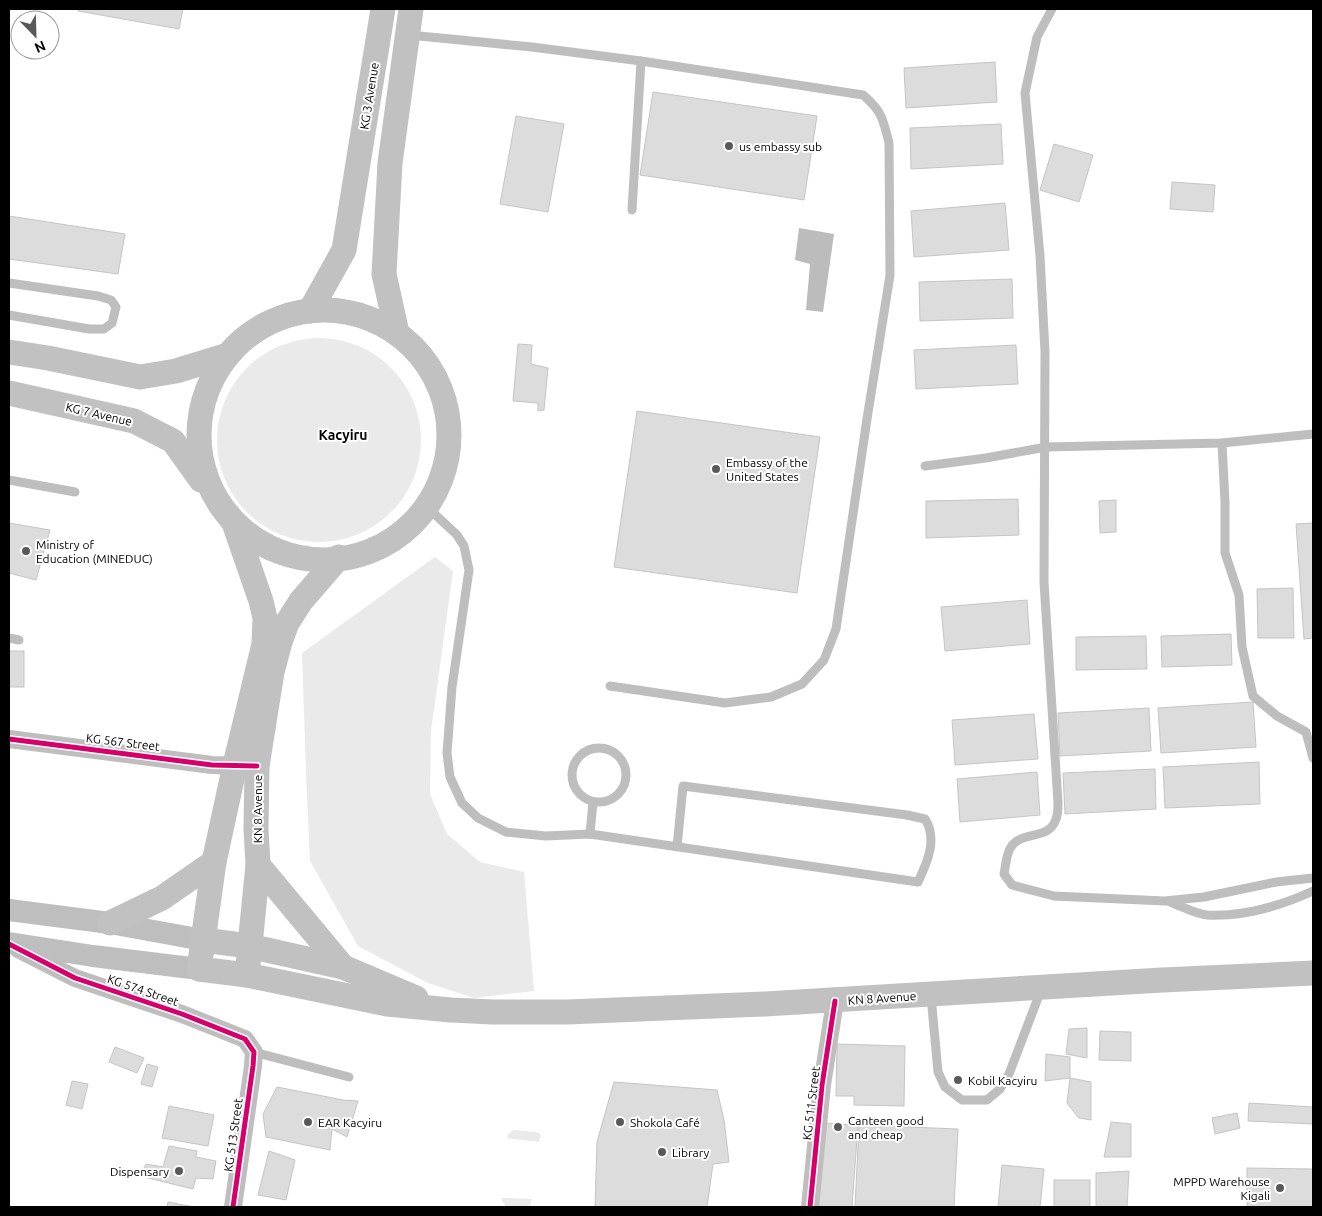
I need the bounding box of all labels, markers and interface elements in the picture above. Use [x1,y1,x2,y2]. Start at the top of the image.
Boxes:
north arrow [10,10,60,60]
text: N [32,38,48,56]
street label: KG 3 Avenue [357,62,381,130]
marker: us embassy sub [723,140,735,152]
place label: us embassy sub [739,140,822,153]
street label: KG 7 Avenue [65,400,133,428]
district label: Kacyiru [318,427,368,443]
place label: Embassy of the United States [726,456,808,483]
marker: Embassy of the United States [710,463,722,475]
place label: Ministry of Education (MINEDUC) [36,538,153,566]
marker: Ministry of Education (MINEDUC) [20,545,32,557]
street label: KG 567 Street [85,731,161,753]
street label: KN 8 Avenue [251,775,264,843]
street label: KG 574 Street [106,972,180,1008]
street label: KN 8 Avenue [847,989,917,1007]
street label: KG 511 Street [800,1065,822,1141]
marker: Kobil Kacyiru [952,1074,964,1086]
place label: Kobil Kacyiru [968,1074,1037,1087]
street label: KG 513 Street [221,1097,245,1173]
place label: Canteen good and cheap [848,1114,924,1141]
marker: EAR Kacyiru [302,1116,314,1128]
place label: EAR Kacyiru [318,1116,382,1129]
marker: Shokola Café [614,1116,626,1128]
place label: Shokola Café [630,1116,700,1129]
marker: Canteen good and cheap [832,1121,844,1133]
marker: Library [656,1146,668,1158]
place label: Library [672,1146,710,1159]
place label: Dispensary [110,1165,169,1178]
marker: Dispensary [173,1165,185,1177]
place label: MPPD Warehouse Kigali [1173,1175,1270,1202]
marker: MPPD Warehouse Kigali [1274,1182,1286,1194]

